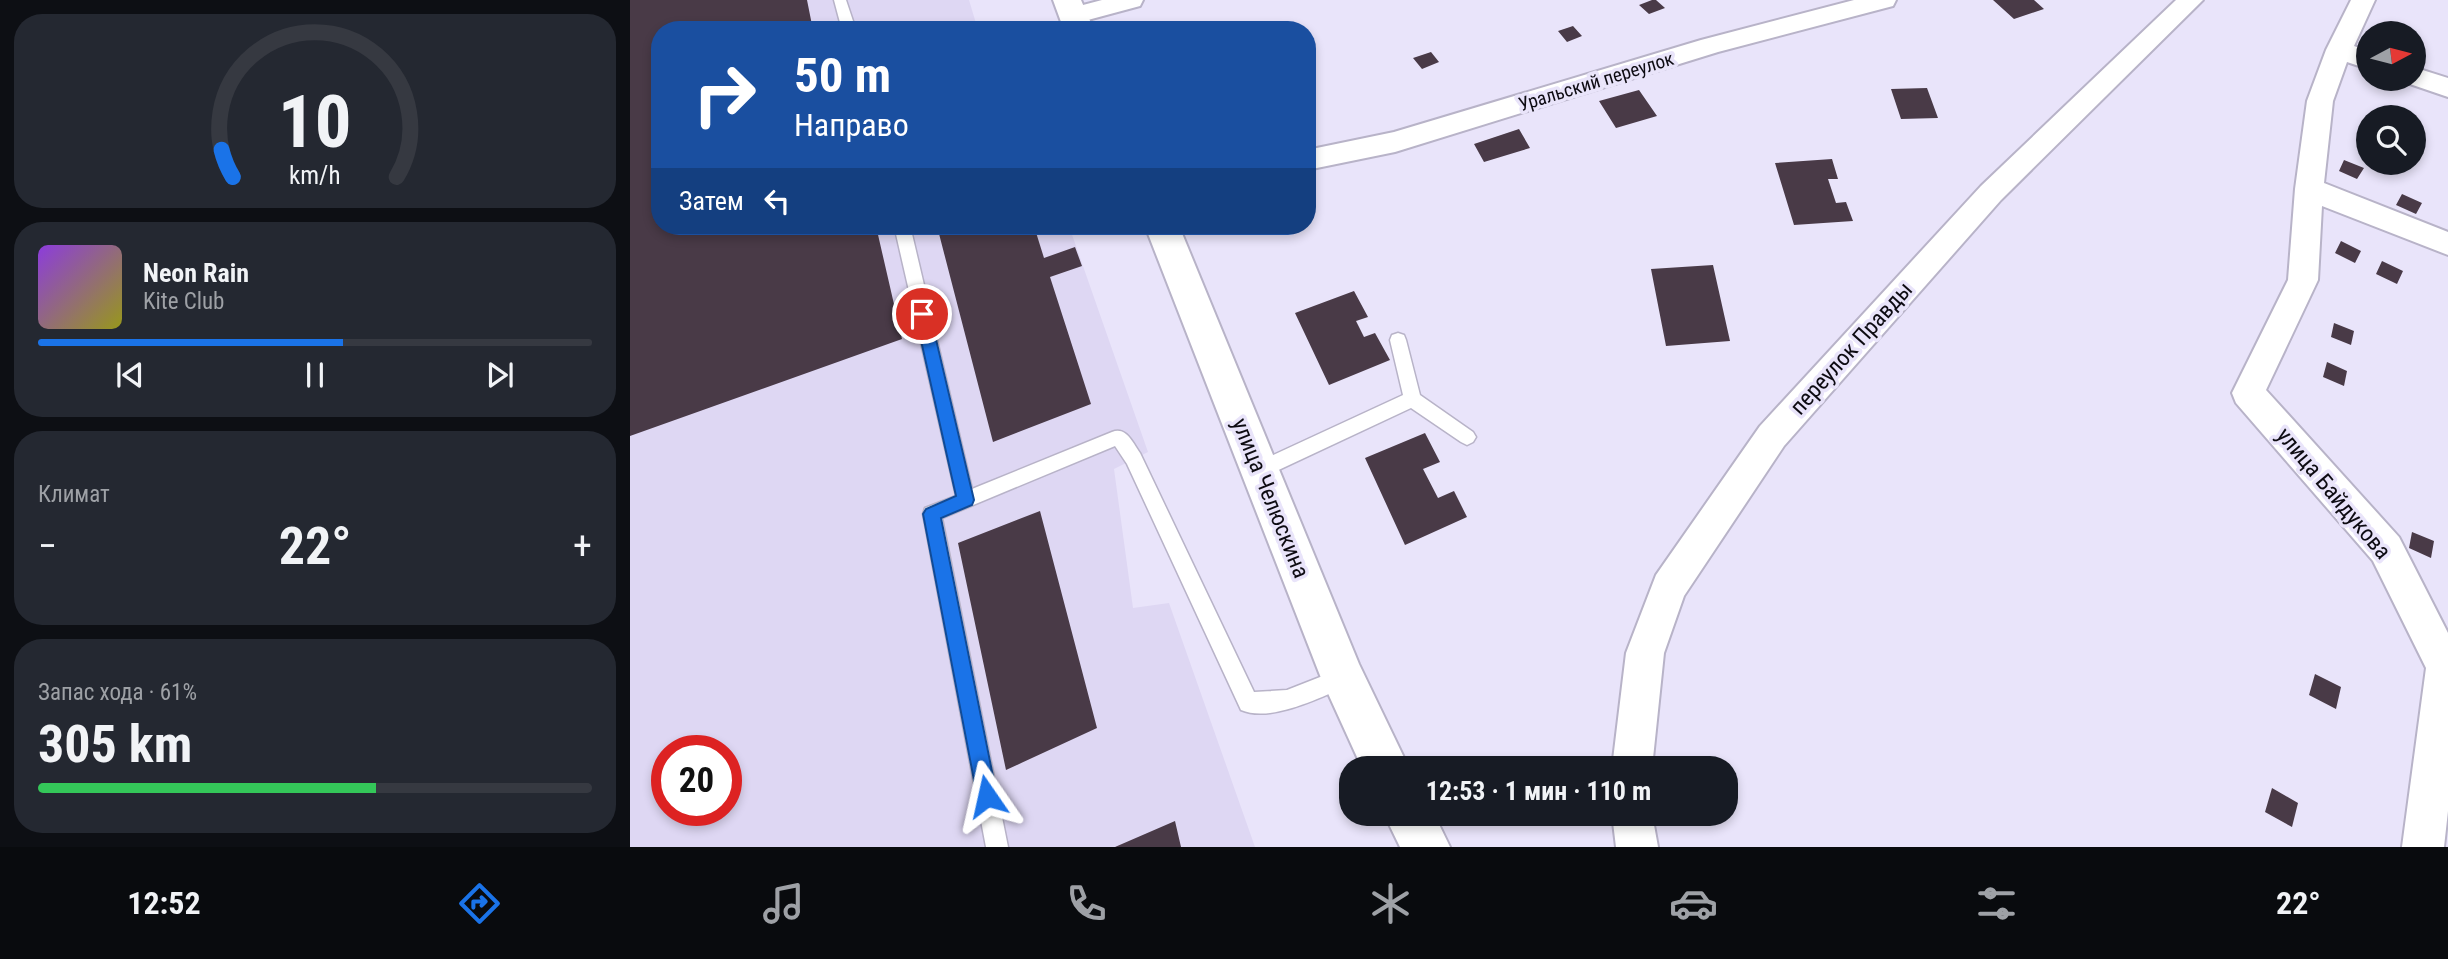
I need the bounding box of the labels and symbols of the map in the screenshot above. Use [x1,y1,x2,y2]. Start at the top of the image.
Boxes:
north arrow [2356,21,2426,91]
street label: Уральский переулок [1516,47,1676,116]
street label: переулок Правды [1785,276,1918,420]
pin [892,284,952,344]
street label: улица Челюскина [1226,415,1315,582]
street label: улица Байдукова [2271,422,2396,564]
speed limit sign: 20 [651,735,742,826]
position arrow [950,759,1024,833]

